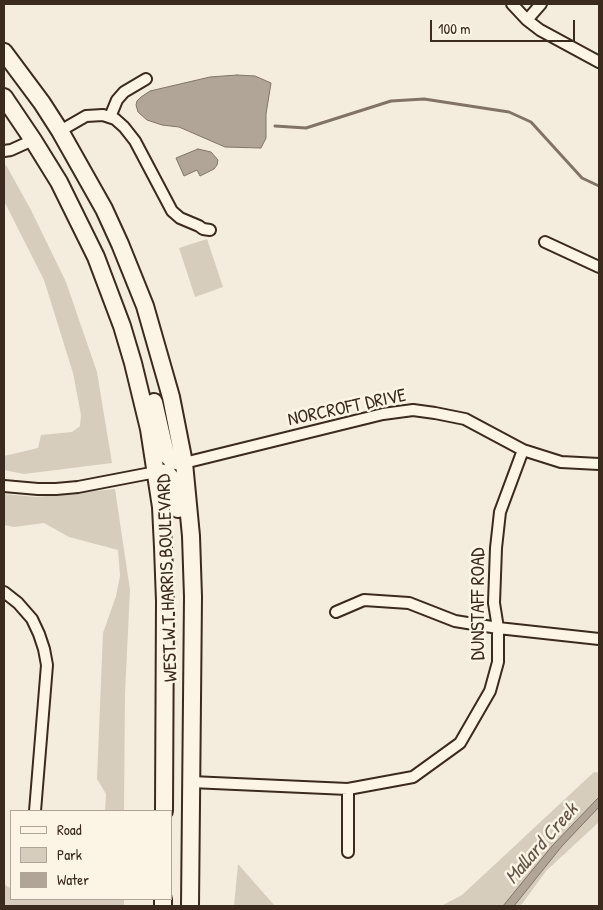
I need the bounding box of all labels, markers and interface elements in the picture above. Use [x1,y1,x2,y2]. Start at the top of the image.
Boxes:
scale bar [433,10,578,42]
text: 100 m [438,18,471,39]
street label: NORCROFT DRIVE [286,384,408,432]
street label: WEST W T HARRIS BOULEVARD [153,474,183,682]
street label: DUNSTAFF ROAD [468,548,490,660]
water label: Mallard Creek [500,799,584,889]
legend [10,810,172,900]
text: Road [57,819,82,840]
text: Park [57,844,82,865]
text: Water [57,869,89,890]

